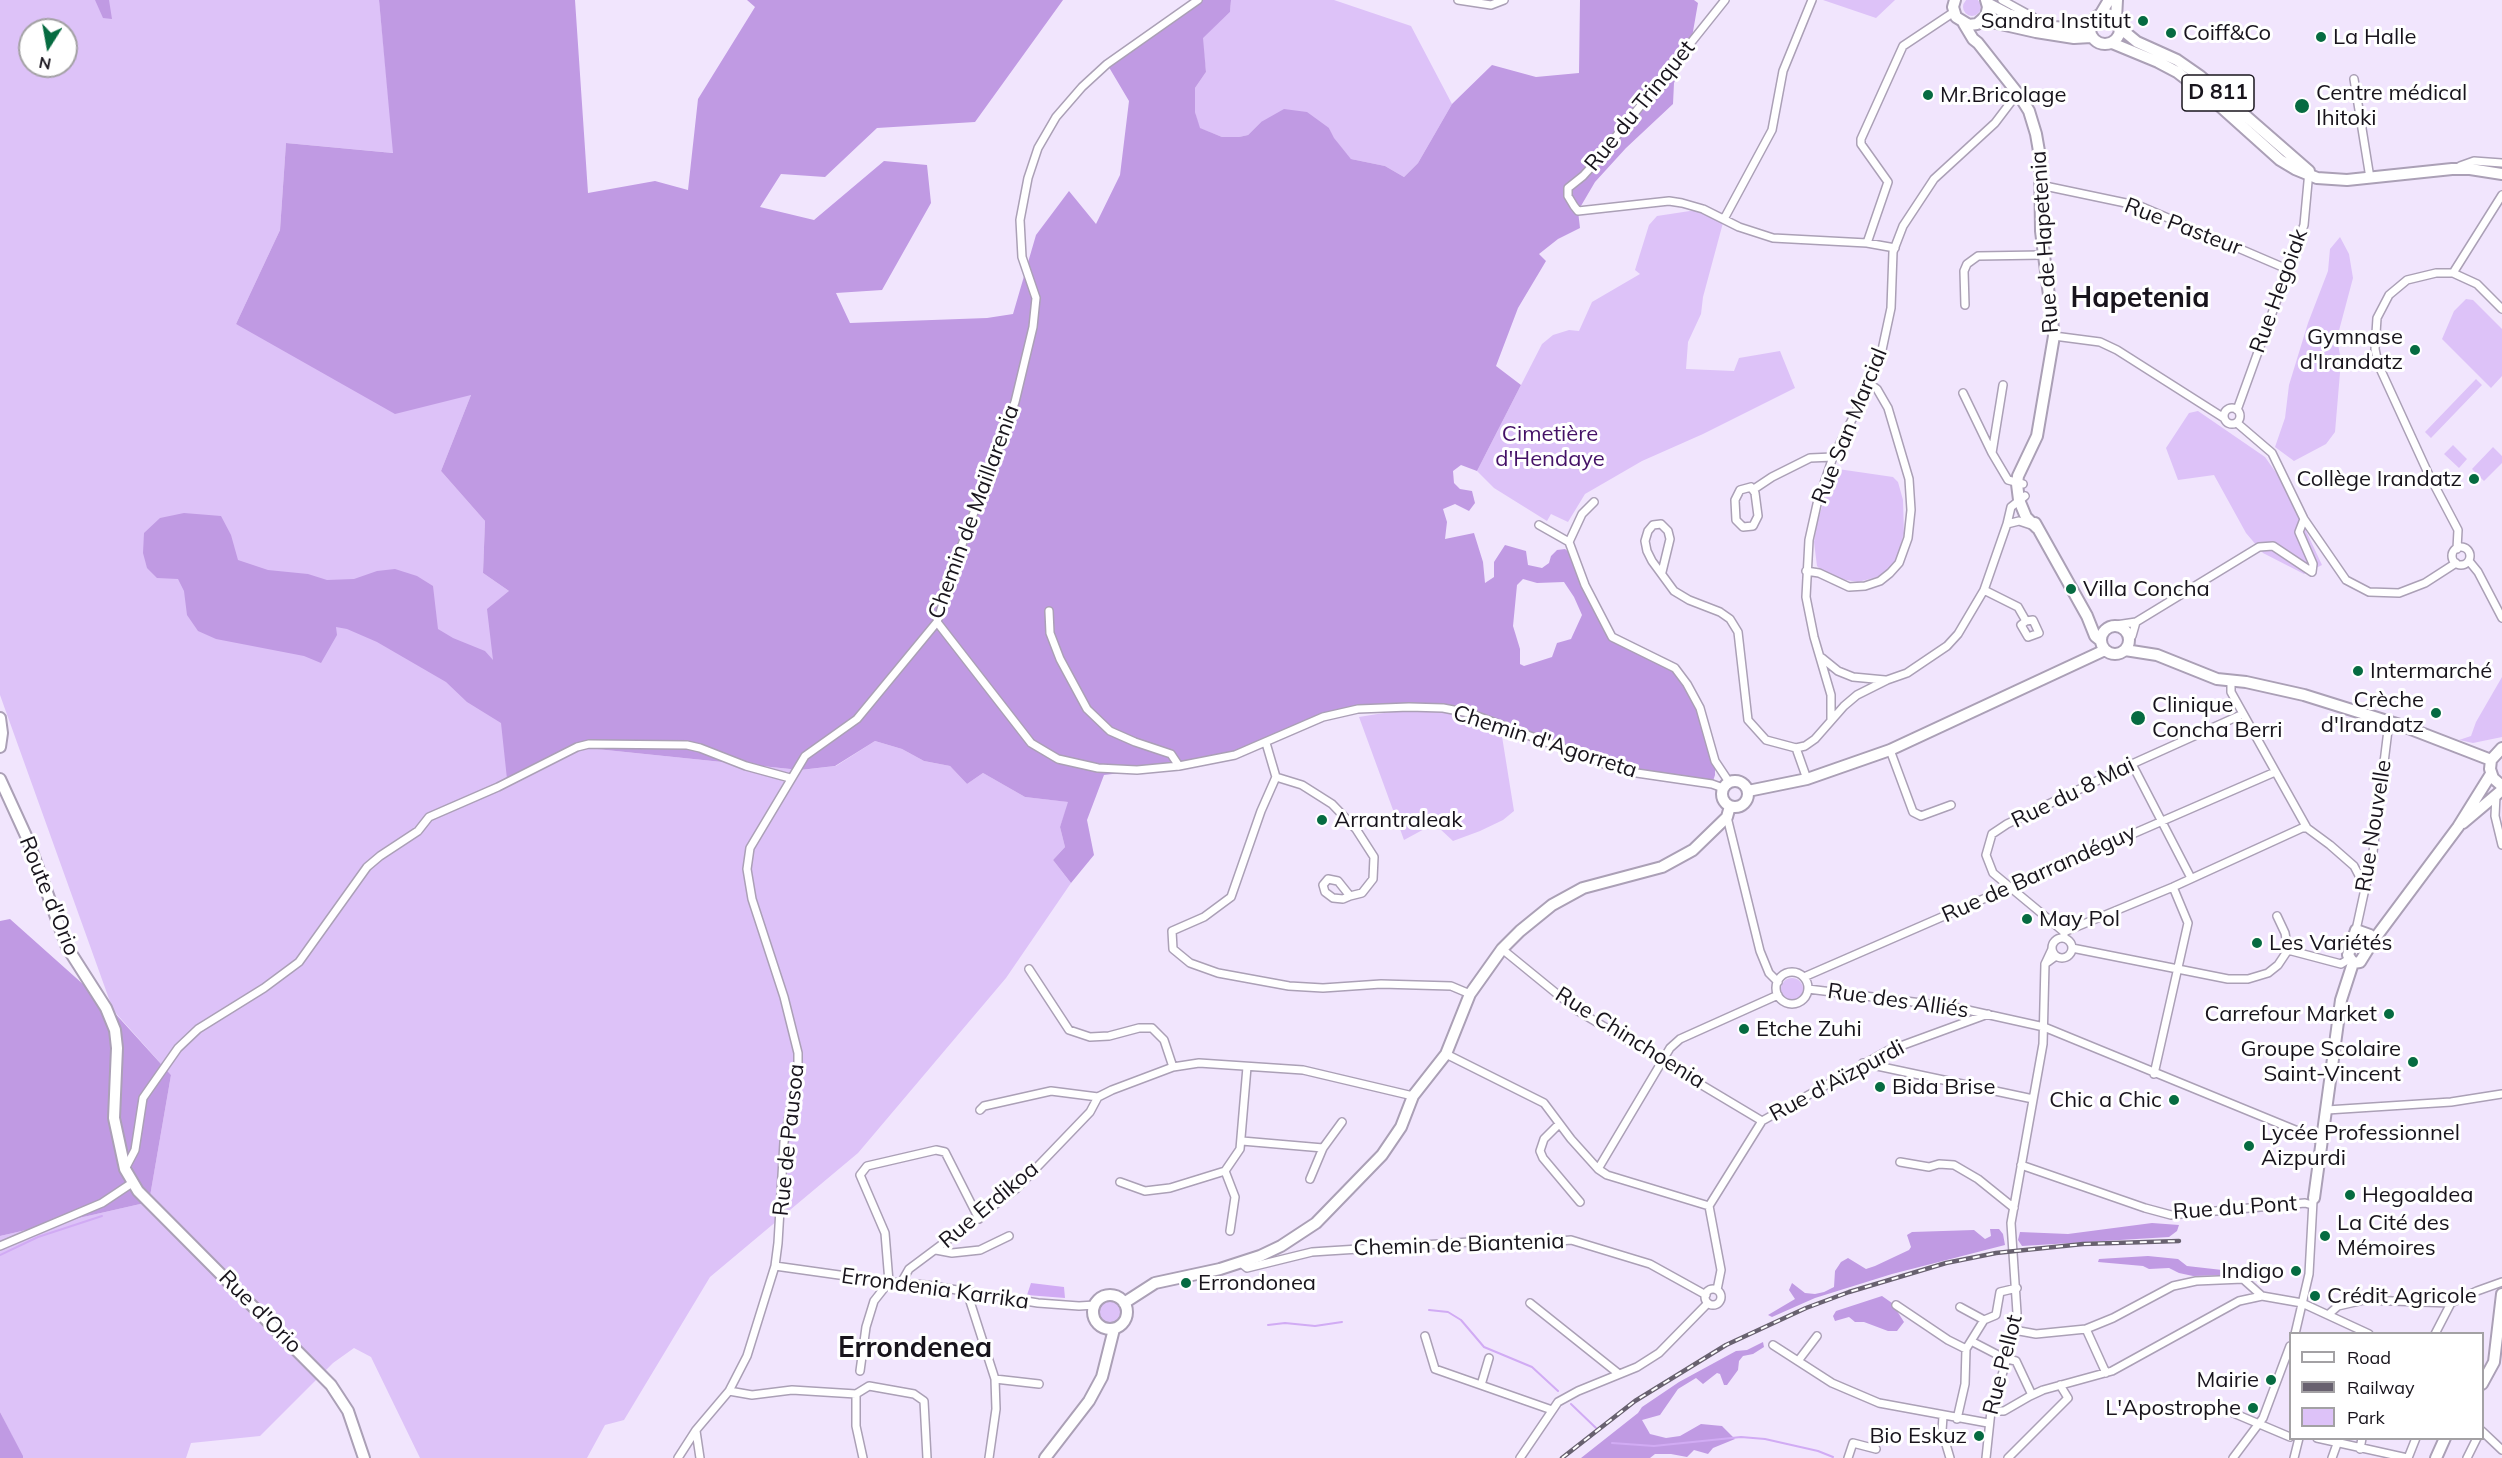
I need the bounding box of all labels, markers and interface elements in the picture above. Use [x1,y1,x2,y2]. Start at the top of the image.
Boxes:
place label: Sandra Institut [1981,8,2131,34]
marker: Sandra Institut [2136,14,2150,28]
north arrow [18,18,78,78]
place label: Coiff&Co [2183,20,2271,46]
place label: La Halle [2333,24,2416,50]
marker: Coiff&Co [2164,26,2178,40]
marker: La Halle [2314,30,2328,44]
street label: Rue du Trinquet [1579,35,1701,177]
text: N [37,53,53,75]
road number: D 811 [2182,75,2254,111]
place label: Centre médical Ihitoki [2316,80,2467,132]
place label: Mr.Bricolage [1940,82,2066,108]
marker: Mr.Bricolage [1921,88,1935,102]
marker: Centre médical Ihitoki [2293,97,2311,115]
street label: Rue de Hapetenia [2025,150,2065,334]
street label: Rue Pasteur [2121,193,2245,261]
street label: Rue Hegoiak [2244,225,2314,357]
district label: Hapetenia [2070,282,2210,316]
place label: Gymnase d'Irandatz [2300,324,2403,376]
marker: Gymnase d'Irandatz [2408,343,2422,357]
street label: Rue San Marcial [1807,344,1893,508]
street label: Chemin de Maillarenia [923,401,1025,623]
park label: Cimetière d'Hendaye [1495,421,1605,472]
place label: Collège Irandatz [2297,466,2462,492]
marker: Collège Irandatz [2467,472,2481,486]
place label: Villa Concha [2083,576,2210,602]
marker: Villa Concha [2064,582,2078,596]
place label: Intermarché [2370,658,2492,684]
marker: Intermarché [2351,664,2365,678]
place label: Crèche d'Irandatz [2321,687,2424,738]
place label: Clinique Concha Berri [2152,692,2283,744]
street label: Chemin d'Agorreta [1450,700,1640,784]
marker: Crèche d'Irandatz [2429,706,2443,720]
marker: Clinique Concha Berri [2129,709,2147,727]
street label: Rue du 8 Mai [2007,752,2139,834]
street label: Rue Nouvelle [2351,758,2397,894]
place label: Arrantraleak [1334,807,1463,833]
marker: Arrantraleak [1315,813,1329,827]
street label: Rue de Barrandéguy [1938,819,2140,929]
street label: Route d'Orio [13,832,85,960]
place label: May Pol [2039,906,2120,932]
marker: May Pol [2020,912,2034,926]
place label: Les Variétés [2269,930,2392,956]
marker: Les Variétés [2250,936,2264,950]
street label: Rue des Alliés [1826,978,1970,1024]
street label: Rue Chinchoenia [1550,981,1710,1095]
place label: Carrefour Market [2204,1001,2377,1027]
marker: Carrefour Market [2382,1007,2396,1021]
place label: Etche Zuhi [1756,1016,1862,1042]
marker: Etche Zuhi [1737,1022,1751,1036]
street label: Rue d'Aïzpurdi [1765,1034,1909,1128]
place label: Groupe Scolaire Saint-Vincent [2240,1036,2401,1088]
marker: Groupe Scolaire Saint-Vincent [2406,1055,2420,1069]
street label: Rue de Pausoa [768,1063,810,1217]
place label: Bida Brise [1892,1074,1995,1100]
marker: Bida Brise [1873,1080,1887,1094]
place label: Chic a Chic [2049,1087,2162,1113]
marker: Chic a Chic [2167,1093,2181,1107]
place label: Lycée Professionnel Aizpurdi [2261,1120,2460,1172]
marker: Lycée Professionnel Aizpurdi [2242,1139,2256,1153]
street label: Rue Erdikoa [934,1156,1044,1254]
place label: Hegoaldea [2362,1182,2473,1208]
marker: Hegoaldea [2343,1188,2357,1202]
street label: Rue du Pont [2172,1190,2298,1226]
place label: La Cité des Mémoires [2337,1210,2450,1262]
street label: Chemin de Biantenia [1353,1228,1565,1262]
marker: La Cité des Mémoires [2318,1229,2332,1243]
place label: Indigo [2221,1258,2284,1284]
street label: Errondenia Karrika [839,1263,1031,1315]
marker: Indigo [2289,1264,2303,1278]
street label: Rue d'Orio [213,1265,307,1359]
place label: Errondonea [1198,1270,1316,1296]
marker: Errondonea [1179,1276,1193,1290]
place label: Crédit Agricole [2327,1283,2477,1309]
marker: Crédit Agricole [2308,1289,2322,1303]
street label: Rue Pellot [1978,1312,2028,1418]
district label: Errondenea [838,1332,992,1366]
legend [2289,1332,2484,1440]
text: Road [2347,1346,2391,1369]
place label: Mairie [2196,1367,2259,1393]
marker: Mairie [2264,1373,2278,1387]
text: Railway [2347,1376,2415,1399]
place label: L'Apostrophe [2105,1395,2241,1421]
marker: L'Apostrophe [2246,1401,2260,1415]
text: Park [2347,1406,2385,1429]
place label: Bio Eskuz [1869,1423,1967,1449]
marker: Bio Eskuz [1972,1429,1986,1443]

